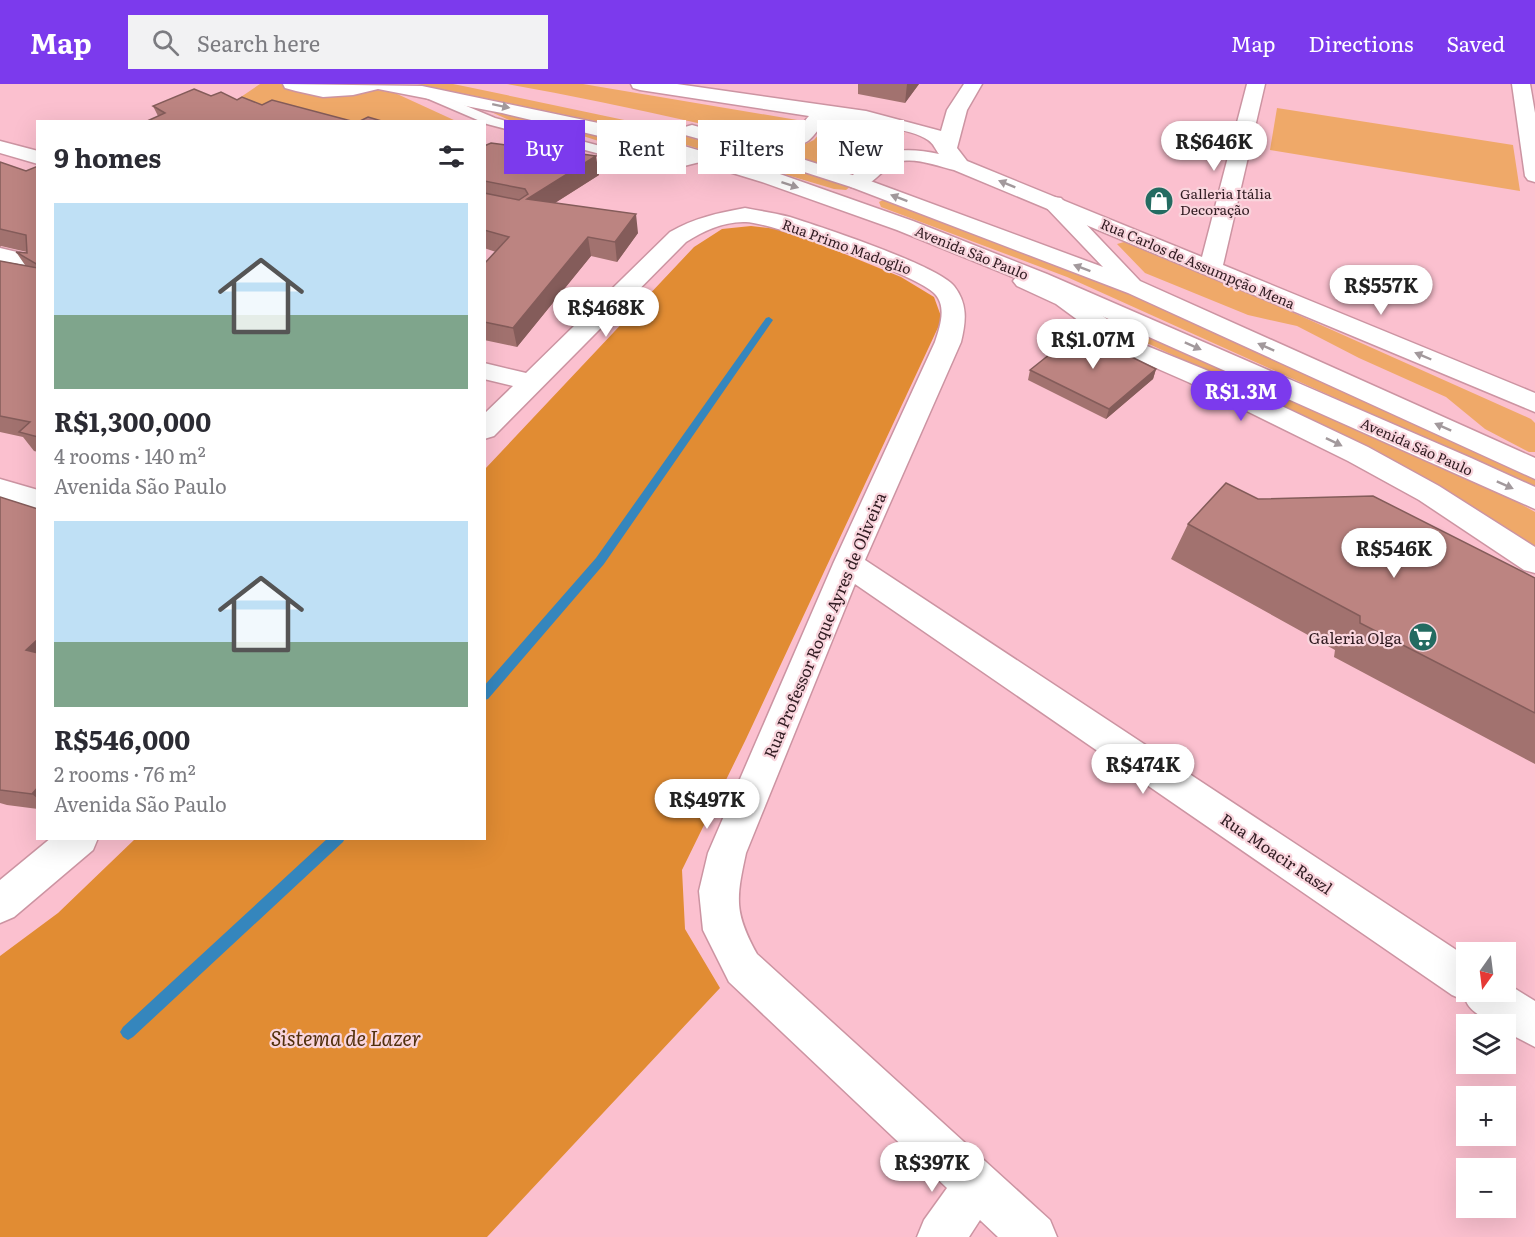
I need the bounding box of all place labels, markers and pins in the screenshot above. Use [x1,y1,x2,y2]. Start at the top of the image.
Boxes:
pin: R$646K [1165,121,1263,172]
place label: Galleria Itália Decoração [1180,183,1272,219]
shop icon: Galleria Itália Decoração [1143,185,1175,217]
pin: R$557K [1332,265,1430,316]
pin: R$468K [557,287,655,338]
pin: R$1.07M [1038,319,1148,370]
pin: R$1.3M [1192,371,1290,422]
pin: R$546K [1345,528,1443,579]
supermarket icon: Galeria Olga [1407,621,1439,653]
place label: Galeria Olga [1309,625,1402,649]
pin: R$474K [1094,744,1192,795]
pin: R$497K [658,779,756,830]
pin: R$397K [883,1142,981,1193]

